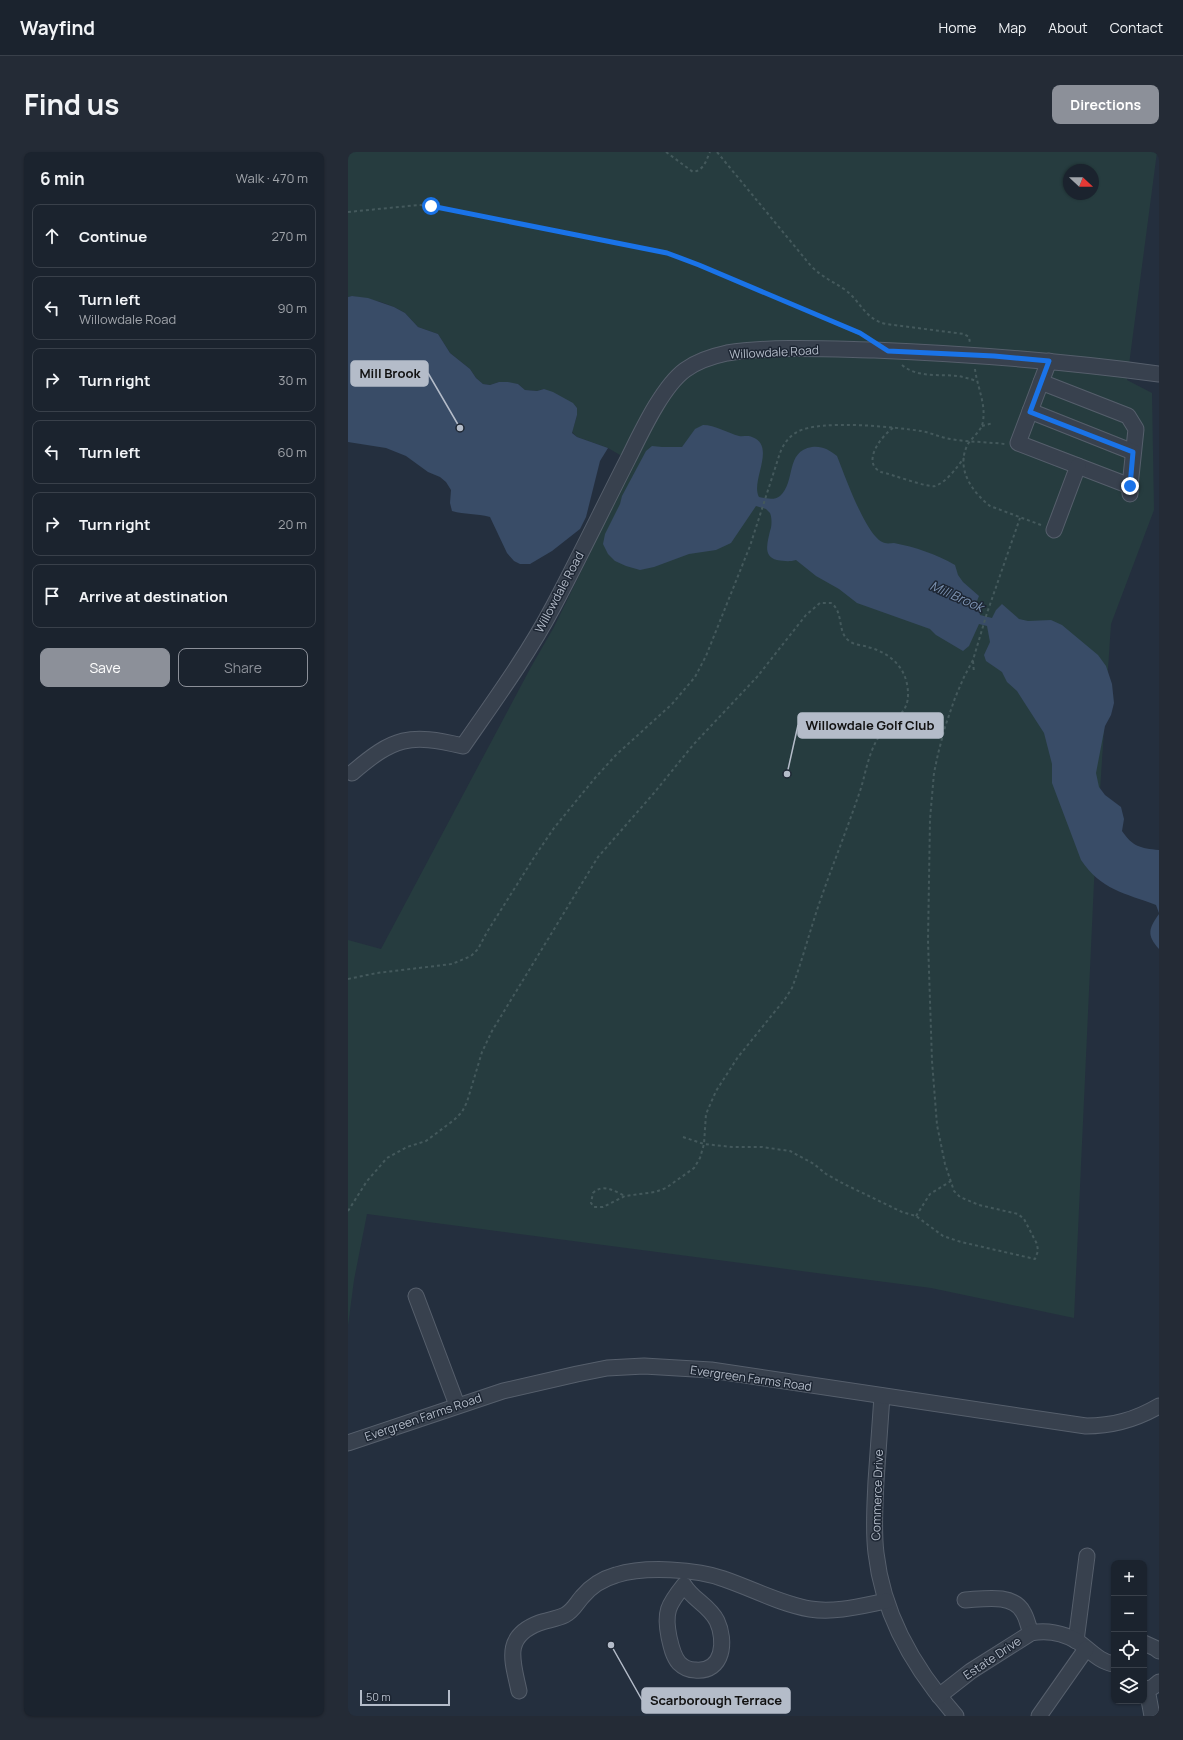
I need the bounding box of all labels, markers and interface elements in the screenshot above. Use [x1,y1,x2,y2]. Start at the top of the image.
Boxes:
text: Wayfind [20,15,95,41]
text: Home [939,18,976,37]
text: Map [998,18,1026,37]
text: About [1048,18,1088,37]
text: Contact [1110,18,1163,37]
text: Find us [24,85,119,123]
button: Directions [1052,85,1159,124]
north arrow [1063,164,1099,200]
text: 6 min [40,167,85,190]
text: Walk · 470 m [236,169,308,187]
route start [422,197,440,215]
icon: ahead [41,225,63,247]
text: Continue [79,226,147,247]
text: 270 m [272,227,307,245]
text: Turn left [79,289,141,310]
icon: left [41,297,63,319]
text: 90 m [277,299,307,317]
text: Willowdale Road [79,310,176,328]
street label: Willowdale Road [729,341,819,363]
callout: Mill Brook [351,361,428,386]
text: Mill Brook [360,364,421,382]
icon: right [41,369,63,391]
text: Turn right [79,370,150,391]
text: 30 m [278,371,307,389]
icon: left [41,441,63,463]
text: Turn left [79,442,141,463]
text: 60 m [277,443,307,461]
route end [1121,477,1139,495]
icon: right [41,513,63,535]
text: Turn right [79,514,150,535]
text: 20 m [278,515,307,533]
street label: Willowdale Road [530,548,588,636]
water label: Mill Brook [927,576,989,617]
icon: arrive [41,585,63,607]
text: Arrive at destination [79,586,228,607]
button: Save [40,648,170,687]
button: Share [178,648,308,687]
callout: Willowdale Golf Club [798,713,943,738]
text: Willowdale Golf Club [806,716,935,734]
street label: Evergreen Farms Road [689,1361,813,1395]
street label: Evergreen Farms Road [362,1389,484,1445]
street label: Commerce Drive [867,1449,887,1541]
map controls [1111,1560,1147,1704]
button: + [1111,1560,1147,1596]
button: − [1111,1596,1147,1632]
street label: Estate Drive [960,1632,1024,1684]
button: locate [1111,1632,1147,1668]
button: layers [1111,1668,1147,1704]
scale bar [360,1688,450,1707]
callout: Scarborough Terrace [642,1688,790,1713]
text: 50 m [366,1689,391,1704]
text: Scarborough Terrace [650,1691,782,1709]

